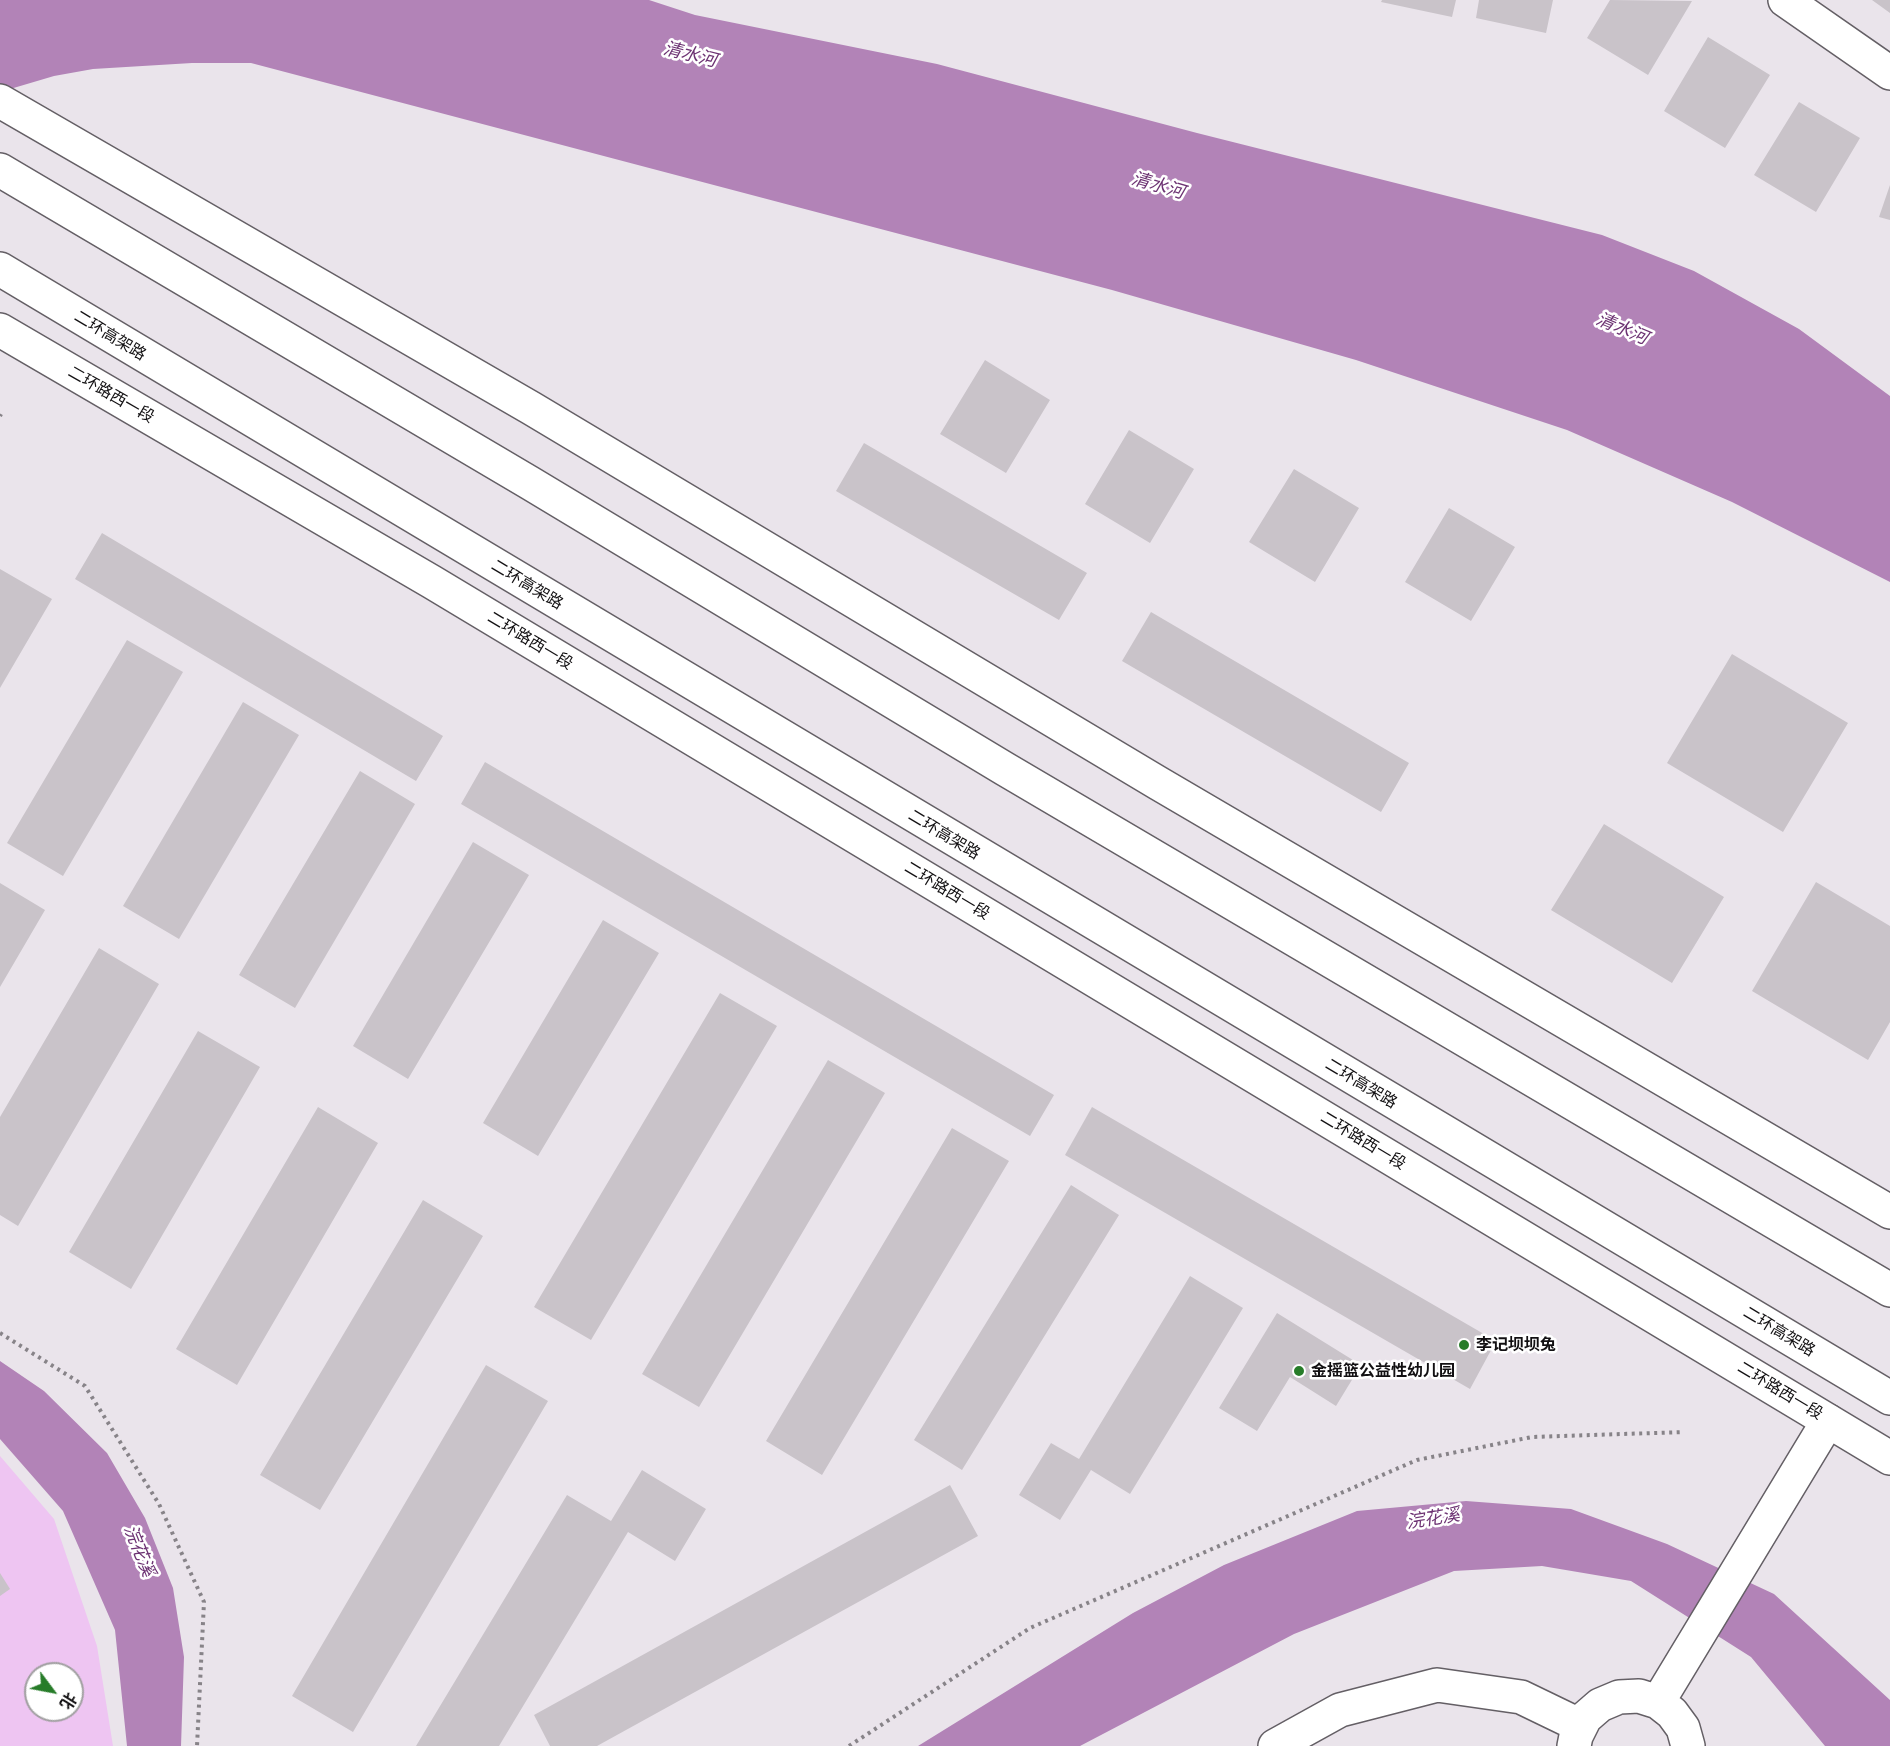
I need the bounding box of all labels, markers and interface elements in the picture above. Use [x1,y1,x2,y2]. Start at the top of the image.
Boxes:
water label: 清水河 [661,38,719,72]
water label: 清水河 [1129,168,1187,204]
street label: 二环高架路 [71,307,149,365]
water label: 清水河 [1593,309,1651,349]
street label: 二环路西一段 [65,363,157,427]
street label: 二环高架路 [488,556,566,614]
street label: 二环路西一段 [484,608,576,674]
street label: 二环高架路 [905,806,983,864]
street label: 二环路西一段 [901,858,993,924]
street label: 二环高架路 [1322,1055,1400,1113]
street label: 二环路西一段 [1317,1108,1409,1174]
street label: 二环高架路 [1740,1303,1818,1361]
place label: 李记坝坝兔 [1476,1335,1556,1355]
marker: 李记坝坝兔 [1457,1338,1471,1352]
street label: 二环路西一段 [1734,1358,1826,1424]
place label: 金摇篮公益性幼儿园 [1311,1361,1455,1381]
marker: 金摇篮公益性幼儿园 [1292,1364,1306,1378]
water label: 浣花溪 [1405,1504,1461,1534]
water label: 浣花溪 [119,1522,159,1580]
north arrow [24,1662,84,1722]
text: 北 [56,1689,80,1713]

